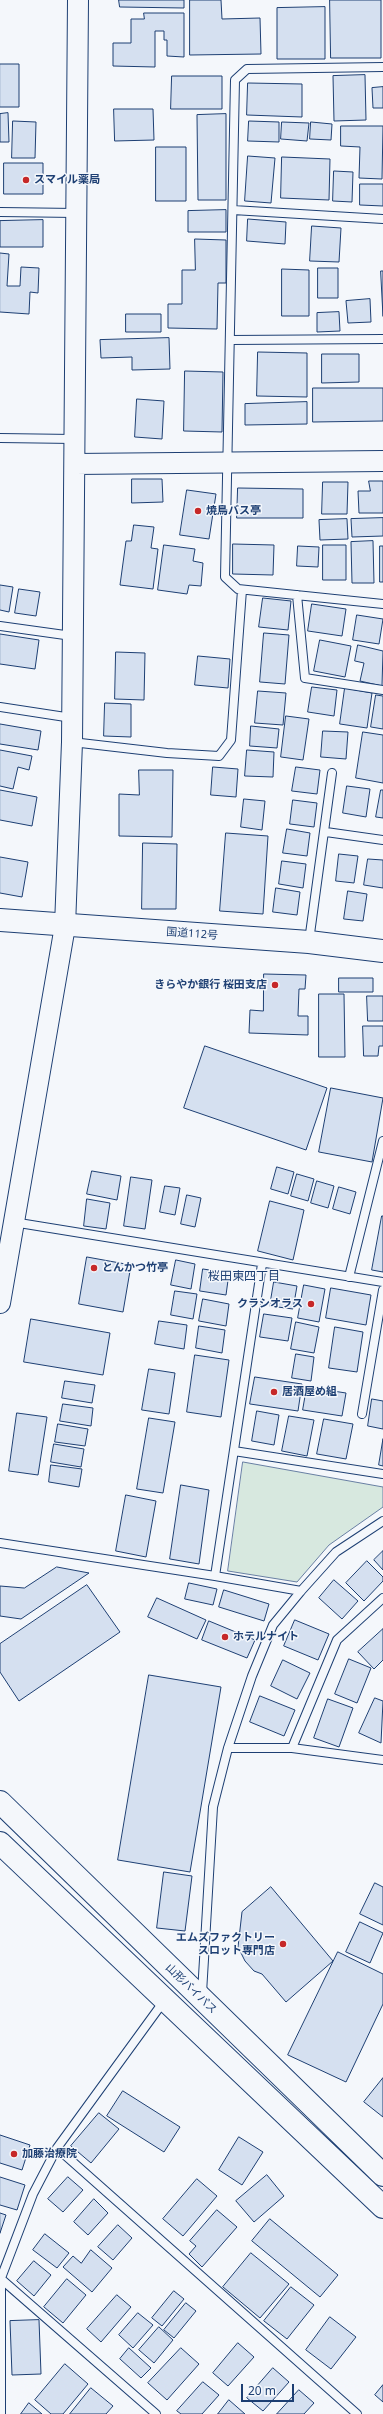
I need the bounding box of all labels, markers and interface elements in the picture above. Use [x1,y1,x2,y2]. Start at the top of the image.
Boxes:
place label: スマイル薬局 [34,173,100,187]
marker: スマイル薬局 [21,175,31,185]
place label: 焼鳥バス亭 [206,504,261,518]
marker: 焼鳥バス亭 [193,506,203,516]
street label: 国道112号 [166,926,218,942]
place label: きらやか銀行 桜田支店 [154,978,267,992]
marker: きらやか銀行 桜田支店 [270,980,280,990]
place label: とんかつ竹亭 [102,1261,168,1275]
marker: とんかつ竹亭 [89,1263,99,1273]
district label: 桜田東四丁目 [208,1270,280,1284]
place label: クラシオラス [237,1297,303,1311]
marker: クラシオラス [306,1299,316,1309]
place label: 居酒屋め組 [282,1385,337,1399]
marker: 居酒屋め組 [269,1387,279,1397]
place label: ホテルナイト [233,1630,299,1644]
marker: ホテルナイト [220,1632,230,1642]
place label: エムズファクトリー スロット専門店 [176,1931,275,1957]
marker: エムズファクトリー スロット専門店 [278,1939,288,1949]
street label: 山形バイパス [163,1961,219,2017]
place label: 加藤治療院 [22,2147,77,2161]
marker: 加藤治療院 [9,2149,19,2159]
scale bar [243,2376,296,2402]
text: 20 m [248,2382,276,2399]

